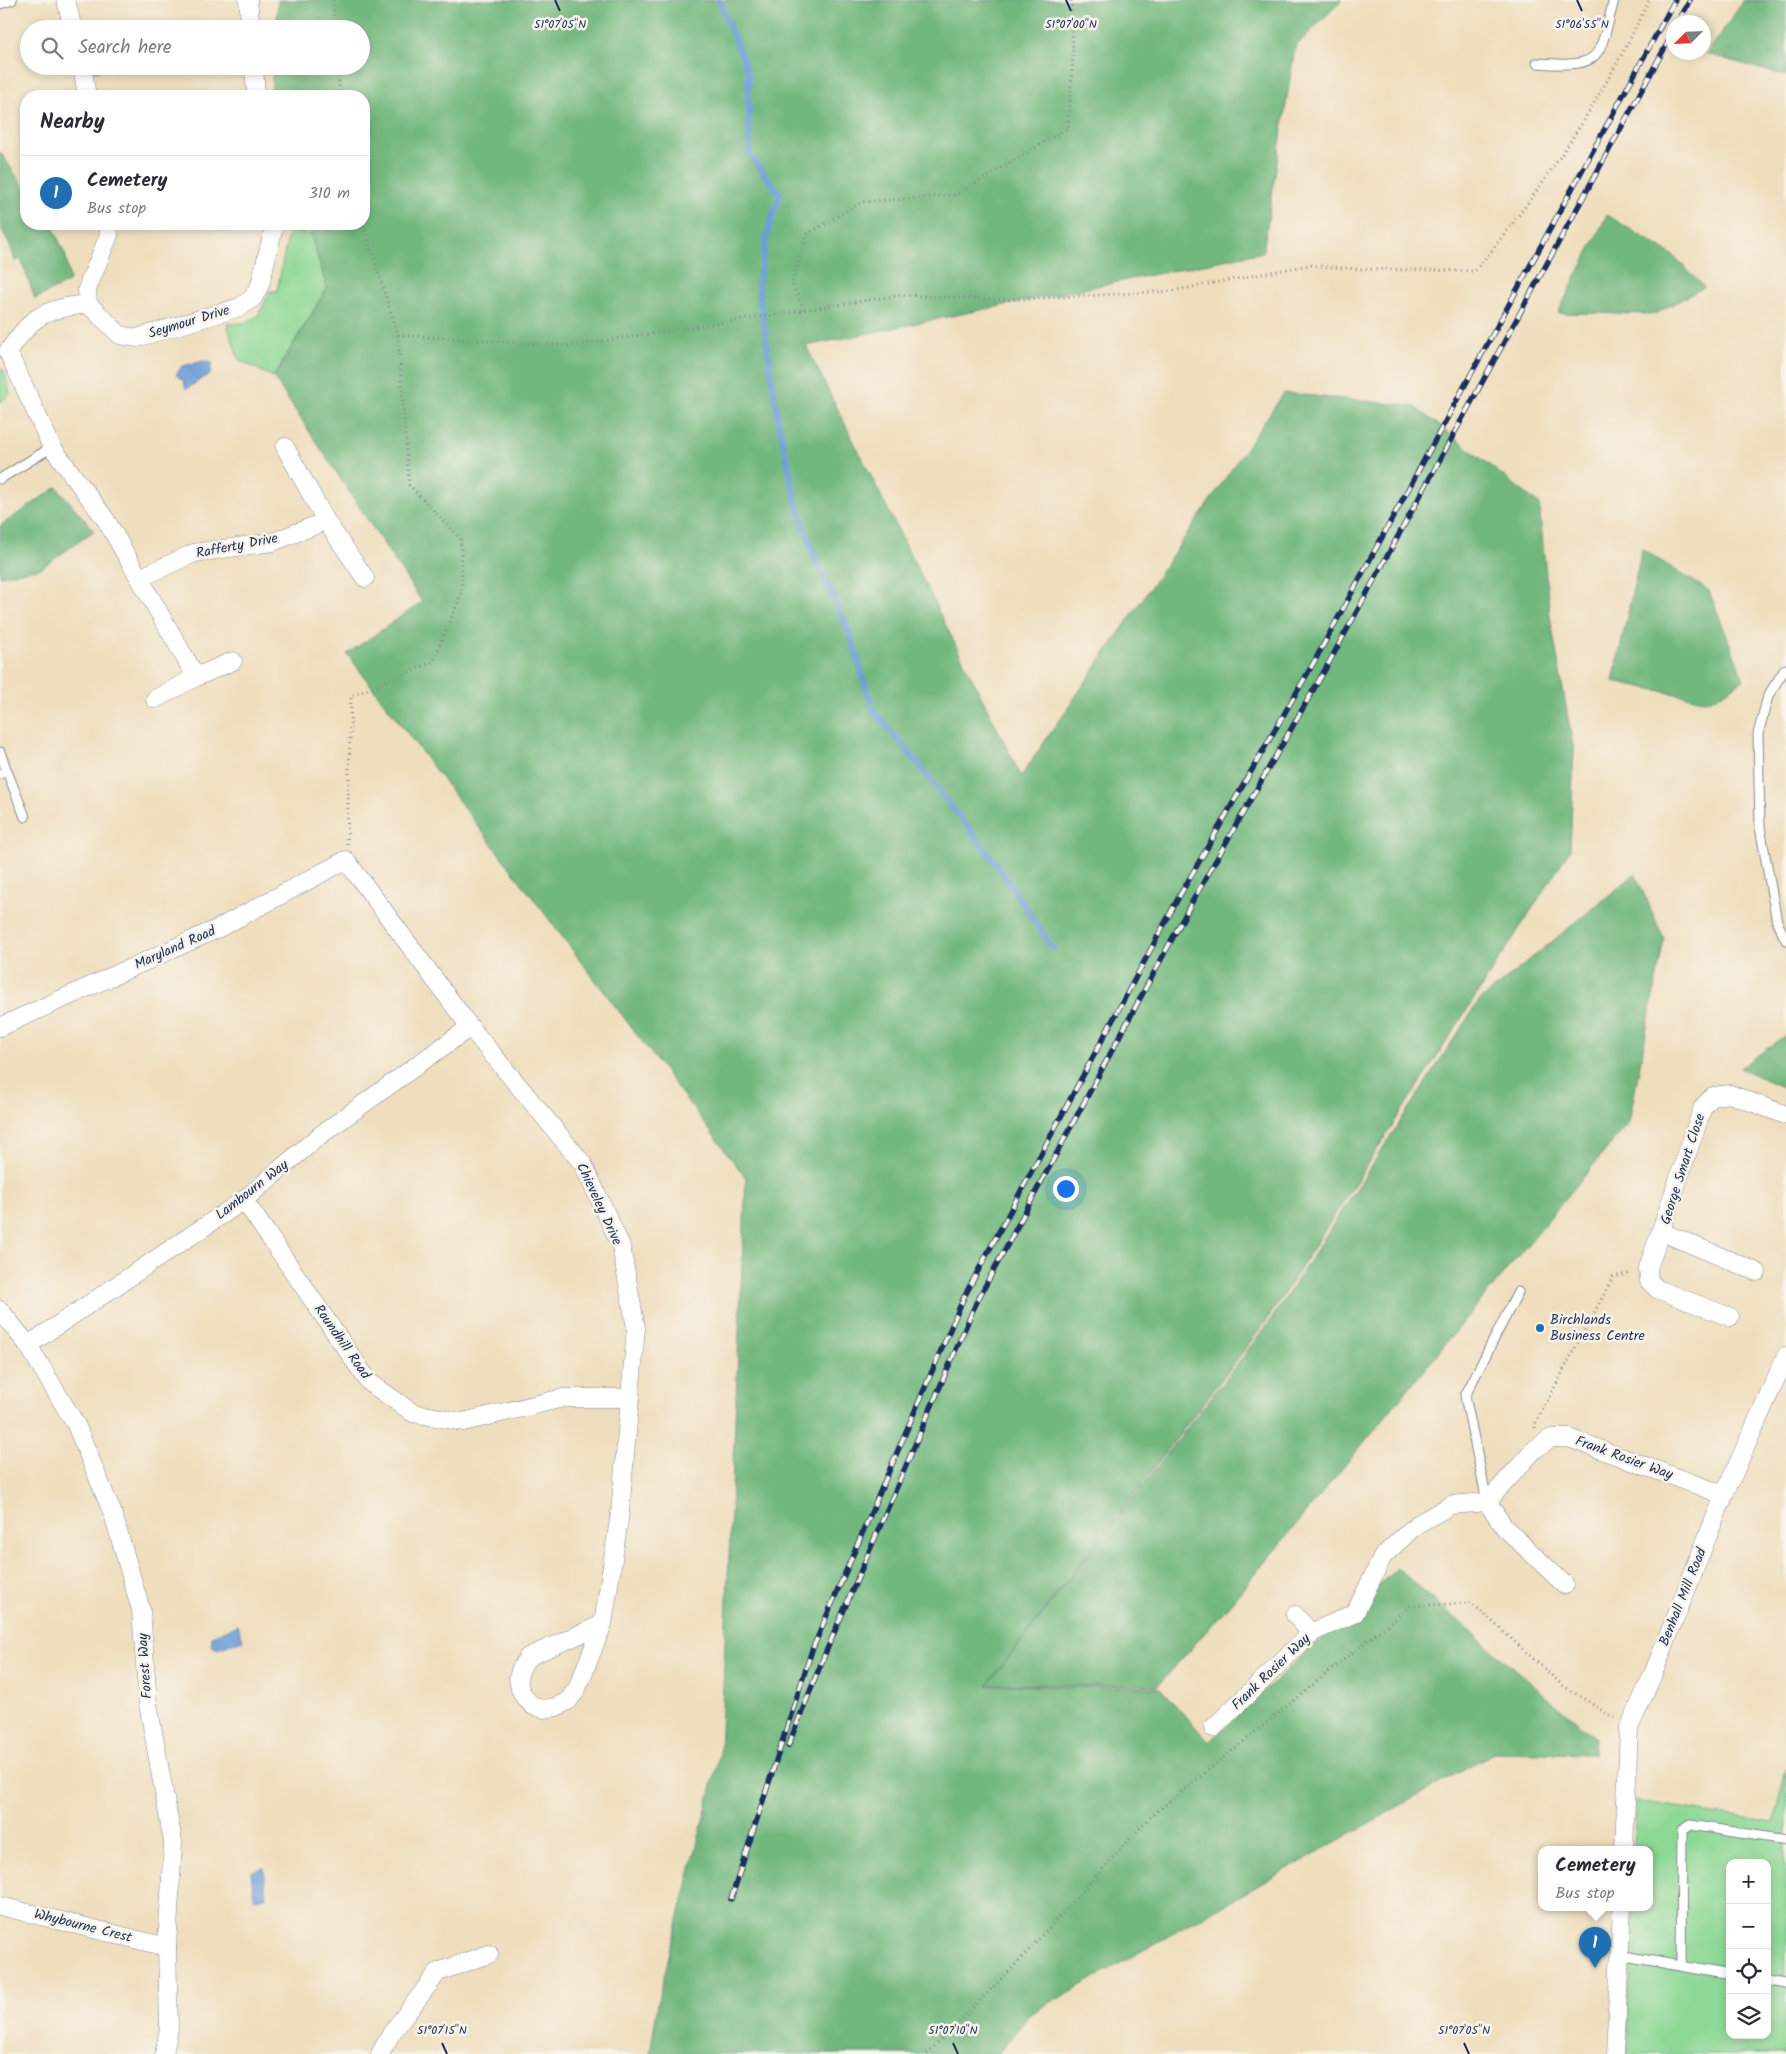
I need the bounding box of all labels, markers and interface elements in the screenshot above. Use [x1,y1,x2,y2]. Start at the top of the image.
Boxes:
text: 51°07'05"N [534,15,586,34]
text: 51°07'00"N [1045,15,1097,34]
text: 51°06'55"N [1555,15,1609,34]
north arrow [1666,15,1711,60]
search box [20,20,370,75]
text: Search here [78,33,172,63]
icon: search [38,34,66,62]
text: Nearby [40,106,105,139]
text: Cemetery [87,166,167,196]
text: 1 [54,181,58,206]
text: 310 m [309,181,350,206]
text: Bus stop [87,196,146,221]
street label: Seymour Drive [146,299,233,345]
street label: Rafferty Drive [194,527,281,565]
street label: Maryland Road [131,920,220,976]
street label: George Smart Close [1655,1110,1712,1227]
street label: Lambourn Way [211,1154,294,1226]
street label: Chieveley Drive [570,1159,628,1250]
your location [1053,1176,1079,1202]
street label: Roundhill Road [308,1300,377,1385]
place label: Birchlands Business Centre [1550,1309,1645,1347]
marker: Birchlands Business Centre [1534,1322,1546,1334]
street label: Frank Rosier Way [1572,1430,1676,1486]
street label: Benhall Mill Road [1653,1544,1713,1649]
street label: Frank Rosier Way [1226,1628,1316,1716]
street label: Forest Way [132,1632,158,1700]
popup [1538,1846,1653,1911]
text: Cemetery [1555,1851,1636,1881]
map controls [1726,1859,1771,2039]
button: + [1726,1859,1771,1904]
text: Bus stop [1555,1881,1614,1906]
street label: Whybourne Crest [32,1903,135,1949]
button: − [1726,1904,1771,1949]
pin: 1 [1579,1927,1611,1968]
button: locate [1726,1949,1771,1994]
button: layers [1726,1994,1771,2039]
text: 51°07'15"N [417,2021,467,2040]
text: 51°07'10"N [928,2021,978,2040]
text: 51°07'05"N [1438,2021,1490,2040]

